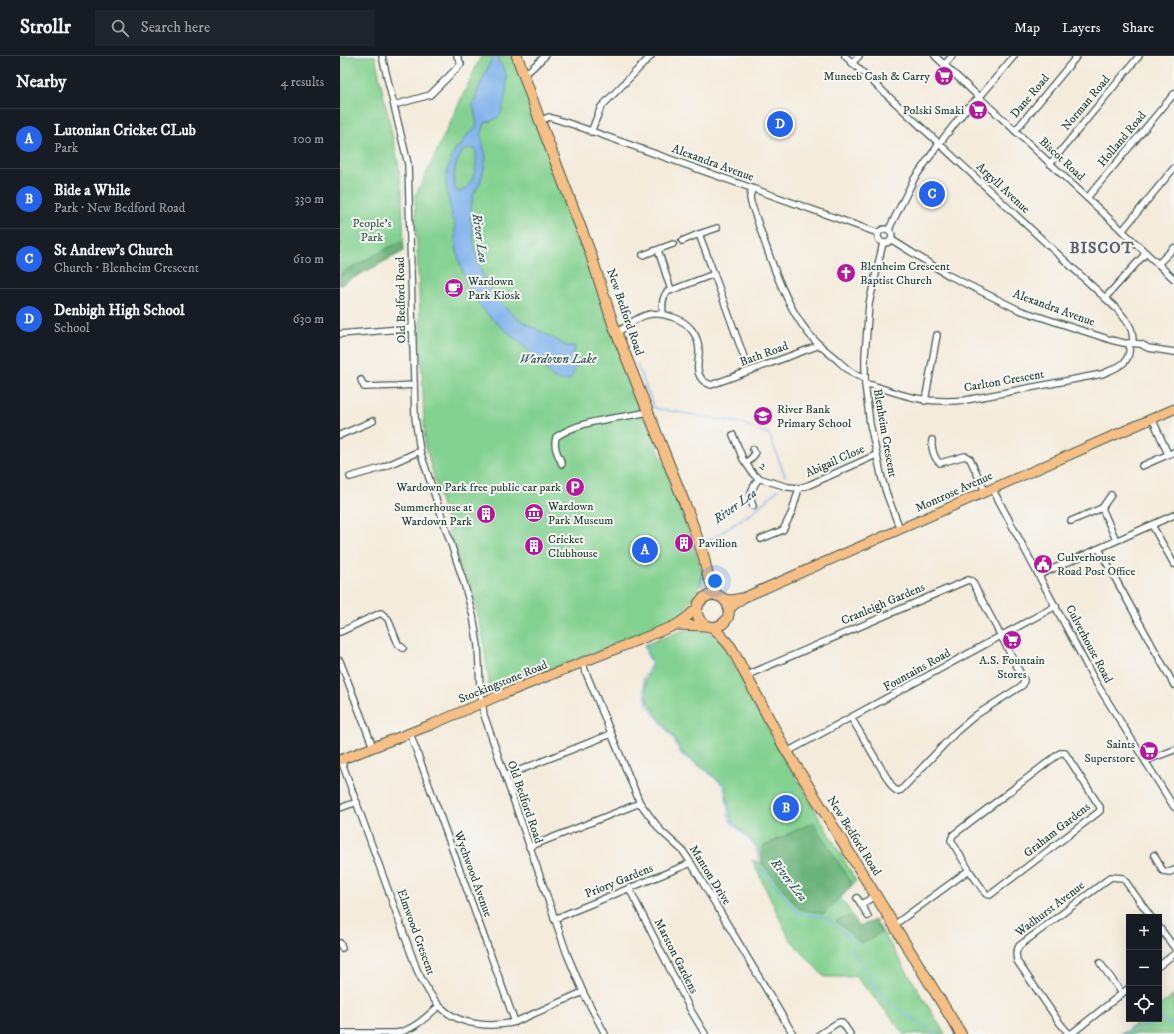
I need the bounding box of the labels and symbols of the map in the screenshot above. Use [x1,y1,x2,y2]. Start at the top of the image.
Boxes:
supermarket icon: Muneeb Cash & Carry [933,65,955,87]
place label: Muneeb Cash & Carry [824,69,930,84]
street label: Dane Road [1007,71,1053,121]
street label: Norman Road [1059,72,1114,134]
supermarket icon: Polski Smaki [967,99,989,121]
place label: Polski Smaki [903,103,964,118]
street label: Holland Road [1095,108,1149,170]
pin: D [767,109,793,139]
street label: Biscot Road [1036,134,1088,184]
street label: Alexandra Avenue [670,141,756,185]
street label: Argyll Avenue [973,159,1033,217]
pin: C [919,179,945,209]
water label: River Lea [468,211,491,264]
park label: People's Park [352,216,392,245]
district label: BISCOT [1069,238,1135,258]
street label: Old Bedford Road [393,257,409,343]
place label: Blenheim Crescent Baptist Church [860,259,950,288]
church icon: Blenheim Crescent Baptist Church [835,262,857,284]
street label: New Bedford Road [603,267,647,357]
place label: Wardown Park Kiosk [467,274,520,303]
cafe icon: Wardown Park Kiosk [443,277,465,299]
street label: Alexandra Avenue [1011,286,1097,330]
street label: Bath Road [738,338,790,370]
water label: Wardown Lake [520,351,597,367]
street label: Carlton Crescent [963,367,1045,395]
street label: Blenheim Crescent [870,387,900,479]
place label: River Bank Primary School [777,402,852,431]
school or university icon: River Bank Primary School [752,405,774,427]
street label: Abigail Close [803,441,867,481]
street label: 2 [756,458,770,474]
street label: Montrose Avenue [913,468,995,516]
parking icon: Wardown Park free public car park [564,476,586,498]
place label: Wardown Park free public car park [395,480,561,495]
water label: River Lea [709,485,760,528]
place label: Wardown Park Museum [547,499,613,528]
place label: Summerhouse at Wardown Park [394,500,472,529]
museum icon: Wardown Park Museum [523,502,545,524]
building icon: Summerhouse at Wardown Park [475,503,497,525]
place label: Cricket Clubhouse [548,532,598,561]
building icon: Pavilion [673,532,695,554]
building icon: Cricket Clubhouse [523,535,545,557]
pin: A [632,535,658,565]
place label: Pavilion [698,536,738,551]
place label: Culverhouse Road Post Office [1057,550,1135,579]
public building icon: Culverhouse Road Post Office [1032,553,1054,575]
your location [705,571,725,591]
street label: Cranleigh Gardens [839,580,927,628]
street label: Culverhouse Road [1062,602,1116,686]
supermarket icon: A.S. Fountain Stores [1001,629,1023,651]
street label: Fountains Road [881,645,953,695]
place label: A.S. Fountain Stores [979,653,1045,682]
street label: Stockingstone Road [456,657,550,707]
place label: Saints Superstore [1084,737,1135,766]
supermarket icon: Saints Superstore [1138,740,1160,762]
street label: Old Bedford Road [504,759,546,845]
pin: B [773,793,799,823]
street label: New Bedford Road [824,794,884,878]
street label: Graham Gardens [1021,799,1093,861]
street label: Wychwood Avenue [450,828,495,919]
street label: Manton Drive [686,842,734,908]
water label: River Lea [767,855,811,905]
street label: Priory Gardens [583,861,655,901]
street label: Wadhurst Avenue [1012,878,1088,941]
street label: Elmwood Crescent [393,887,439,977]
street label: Marston Gardens [651,916,701,996]

